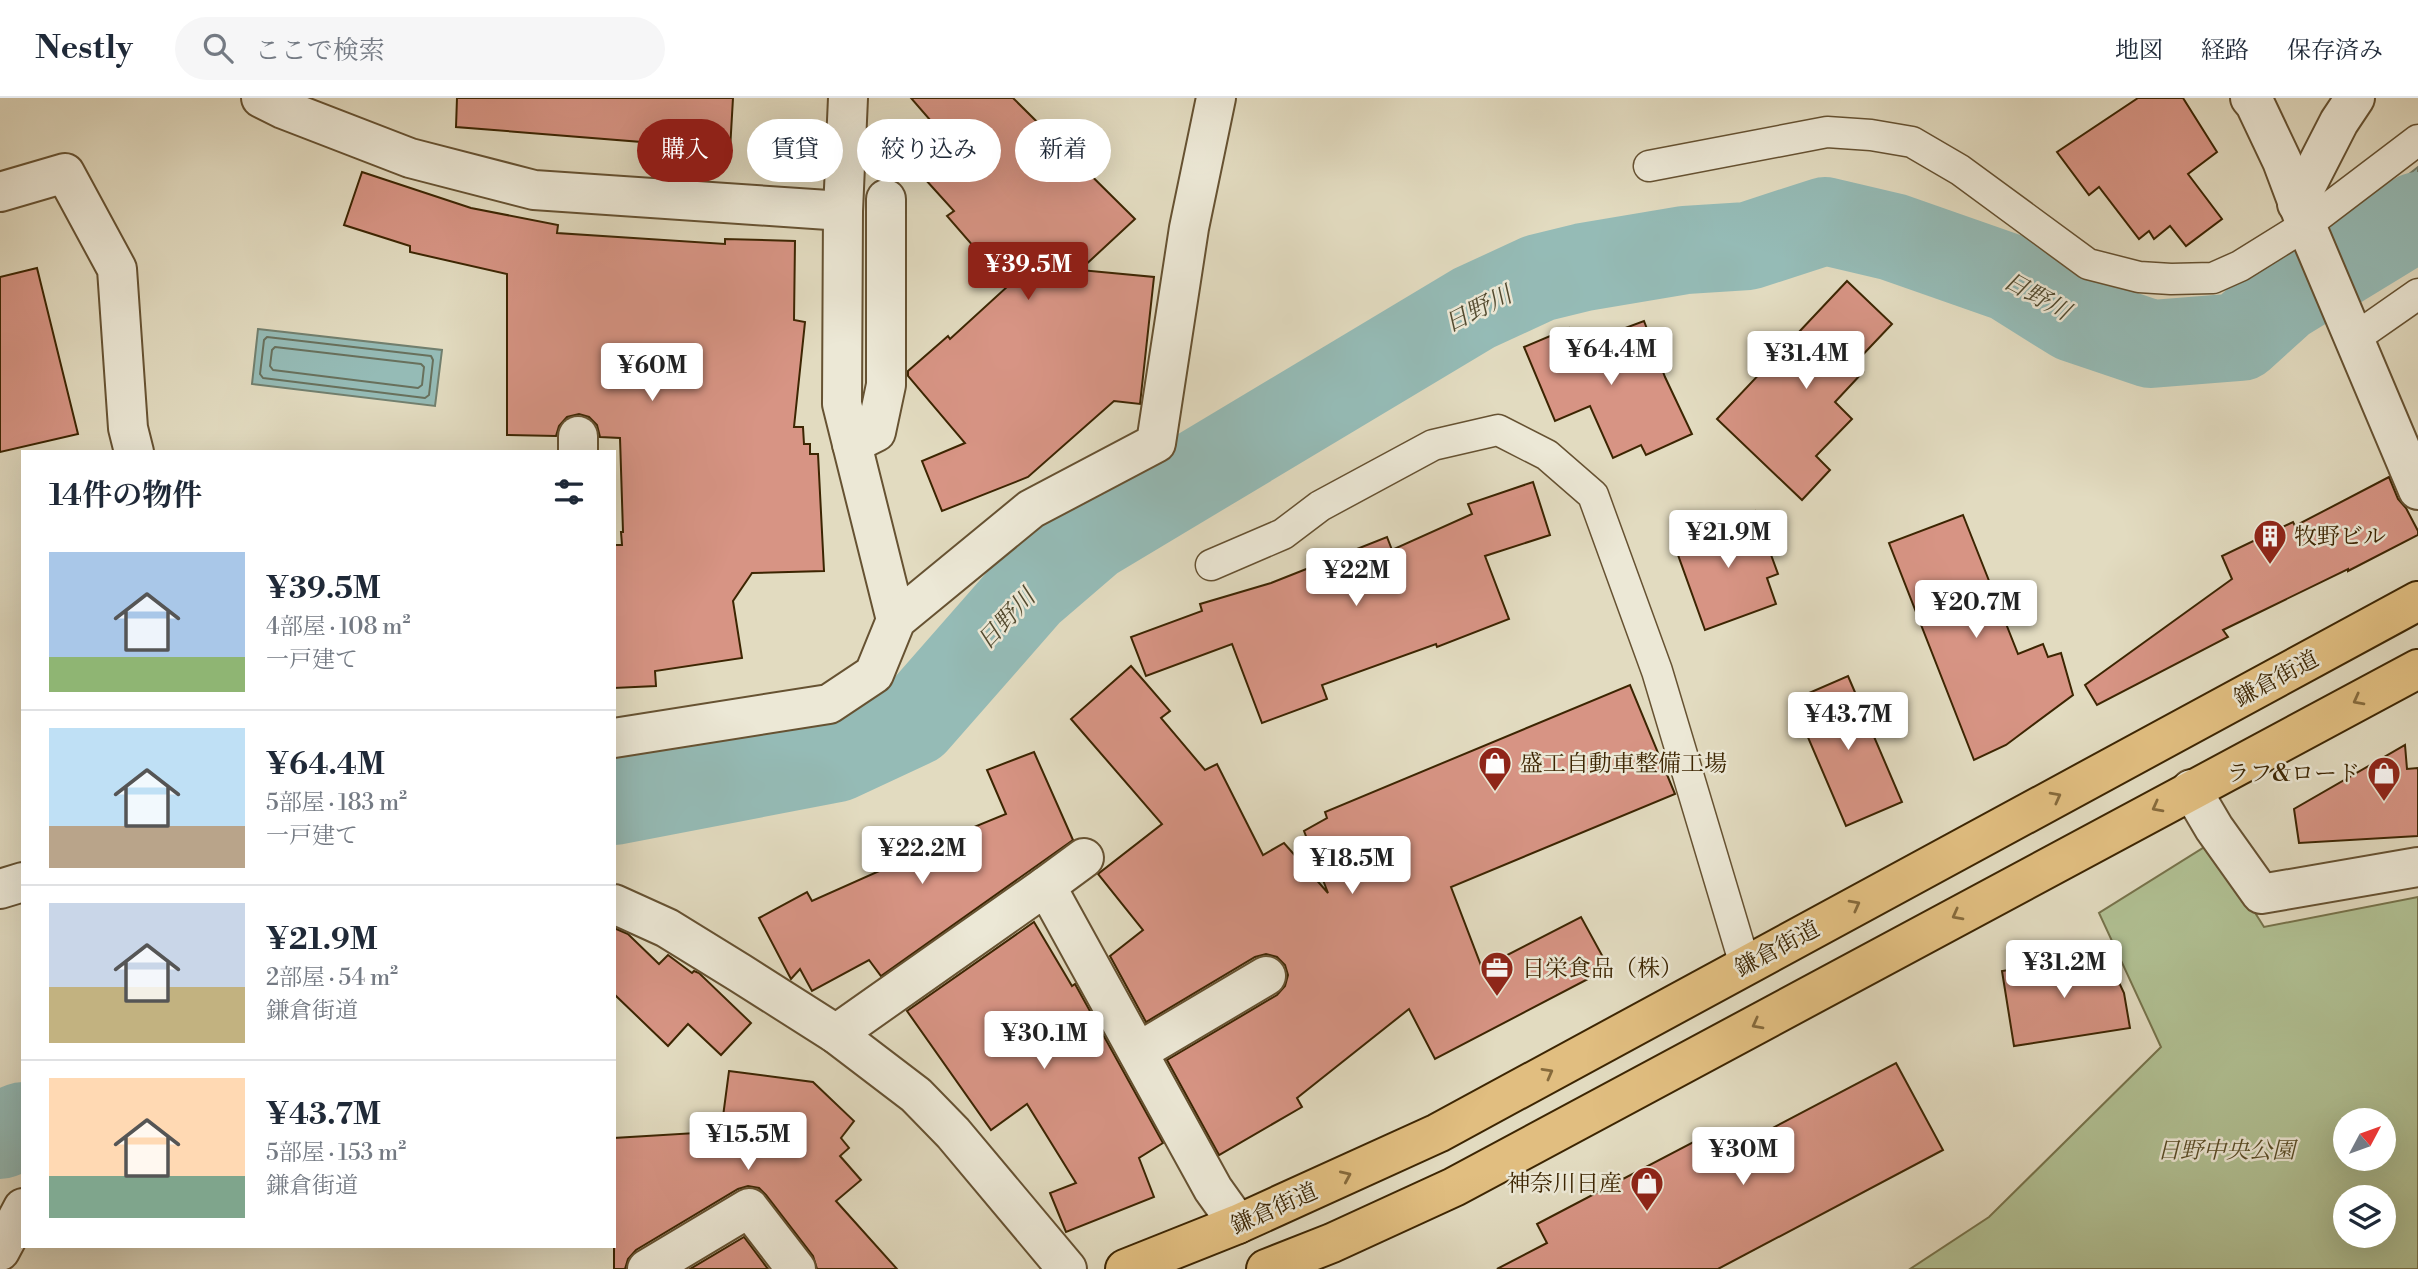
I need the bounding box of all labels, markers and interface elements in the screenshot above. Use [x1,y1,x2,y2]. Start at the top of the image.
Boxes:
search box [175,17,665,80]
text: Nestly [35,28,133,69]
icon: search [199,29,237,67]
text: ここで検索 [255,35,385,67]
text: 地図 [2115,36,2163,66]
text: 経路 [2201,36,2249,66]
text: 保存済み [2287,36,2383,66]
chip: 購入 [637,119,733,182]
chip: 賃貸 [747,119,843,182]
chip: 絞り込み [857,119,1001,182]
chip: 新着 [1015,119,1111,182]
pin: ¥39.5M [971,242,1085,302]
text: ¥39.5M [984,251,1072,279]
water label: 日野川 [1998,266,2078,329]
water label: 日野川 [1440,279,1520,340]
pin: ¥64.4M [1554,328,1668,387]
pin: ¥31.4M [1749,331,1863,391]
text: ¥64.4M [1565,336,1657,364]
text: ¥31.4M [1763,340,1849,368]
pin: ¥60M [611,344,693,403]
text: ¥60M [617,352,687,380]
icon: filters [550,473,588,511]
text: 14件の物件 [49,477,202,515]
pin: ¥21.9M [1671,510,1785,570]
building icon: 牧野ビル [2251,517,2289,566]
text: ¥21.9M [1685,519,1771,547]
place label: 牧野ビル [2294,523,2386,551]
pin: ¥22M [1315,548,1397,608]
text: ¥22M [1322,557,1390,585]
text: ¥39.5M [266,570,381,608]
icon: home [105,580,189,664]
pin: ¥20.7M [1919,580,2033,640]
water label: 日野川 [971,581,1044,656]
text: ¥20.7M [1931,589,2021,617]
text: 4部屋 · 108 m² [266,613,410,641]
street label: 鎌倉街道 [2229,645,2324,713]
text: 一戸建て [266,646,358,674]
pin: ¥43.7M [1791,692,1905,752]
one-way arrow [2353,692,2365,706]
text: ¥43.7M [1804,701,1892,729]
shop icon: 盛工自動車整備工場 [1476,744,1514,793]
text: ¥64.4M [266,746,385,784]
place label: 盛工自動車整備工場 [1520,750,1727,778]
shop icon: ラフ&ロード [2365,754,2403,803]
icon: home [105,756,189,840]
place label: ラフ&ロード [2227,760,2360,788]
text: 5部屋 · 183 m² [266,789,407,817]
one-way arrow [2048,792,2061,805]
one-way arrow [2152,799,2164,812]
text: 一戸建て [266,822,358,850]
pin: ¥22.2M [865,826,979,886]
text: ¥22.2M [878,835,966,863]
pin: ¥18.5M [1295,836,1409,896]
text: ¥18.5M [1310,845,1394,873]
one-way arrow [1848,900,1861,913]
one-way arrow [1951,907,1964,921]
street label: 鎌倉街道 [1730,915,1825,983]
text: ¥21.9M [266,921,378,959]
icon: home [105,931,189,1015]
pin: ¥31.2M [2007,940,2121,1000]
office icon: 日栄食品（株） [1478,949,1516,998]
text: ¥31.2M [2022,949,2106,977]
place label: 日栄食品（株） [1522,955,1683,983]
text: 2部屋 · 54 m² [266,964,398,992]
text: 鎌倉街道 [266,997,358,1025]
pin: ¥30.1M [987,1012,1101,1071]
one-way arrow [1751,1015,1764,1029]
text: ¥30.1M [1000,1020,1088,1048]
one-way arrow [1541,1068,1553,1081]
text: ¥43.7M [266,1096,381,1134]
icon: home [105,1106,189,1190]
north arrow [2333,1108,2396,1171]
map controls [2333,1108,2396,1248]
pin: ¥15.5M [691,1112,805,1172]
text: ¥15.5M [706,1121,790,1149]
pin: ¥30M [1702,1128,1784,1187]
text: ¥30M [1708,1136,1778,1164]
park label: 日野中央公園 [2157,1137,2299,1165]
text: 5部屋 · 153 m² [266,1139,406,1167]
shop icon: 神奈川日産 [1628,1164,1666,1213]
one-way arrow [1339,1170,1351,1184]
place label: 神奈川日産 [1507,1170,1622,1198]
text: 鎌倉街道 [266,1172,358,1200]
street label: 鎌倉街道 [1227,1177,1322,1240]
button: layers [2333,1185,2396,1248]

